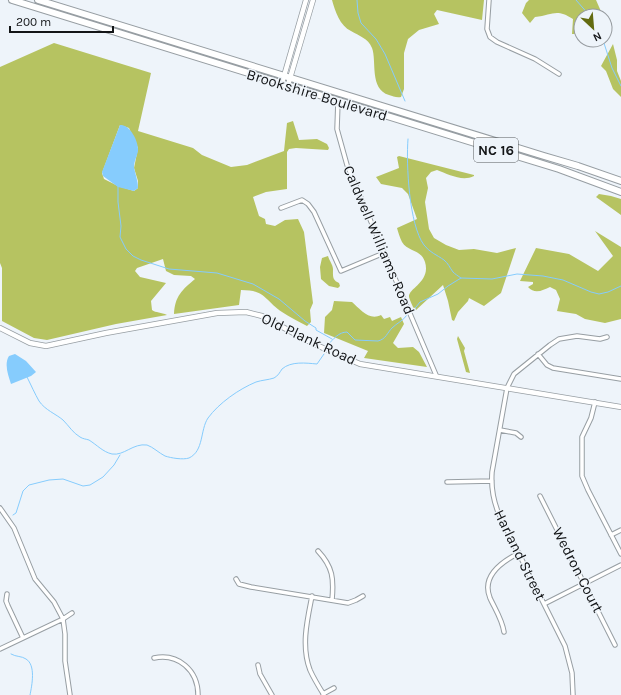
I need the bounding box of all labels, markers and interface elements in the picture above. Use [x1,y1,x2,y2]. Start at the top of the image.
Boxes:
scale bar [10,8,113,34]
north arrow [573,8,613,48]
text: 200 m [16,15,51,29]
text: N [591,29,604,44]
street label: Brookshire Boulevard [244,65,390,125]
road number: NC 16 [474,138,518,162]
street label: Caldwell Williams Road [339,163,419,317]
street label: Old Plank Road [259,309,359,369]
street label: Harland Street [490,507,550,604]
street label: Wedron Court [549,524,607,616]

